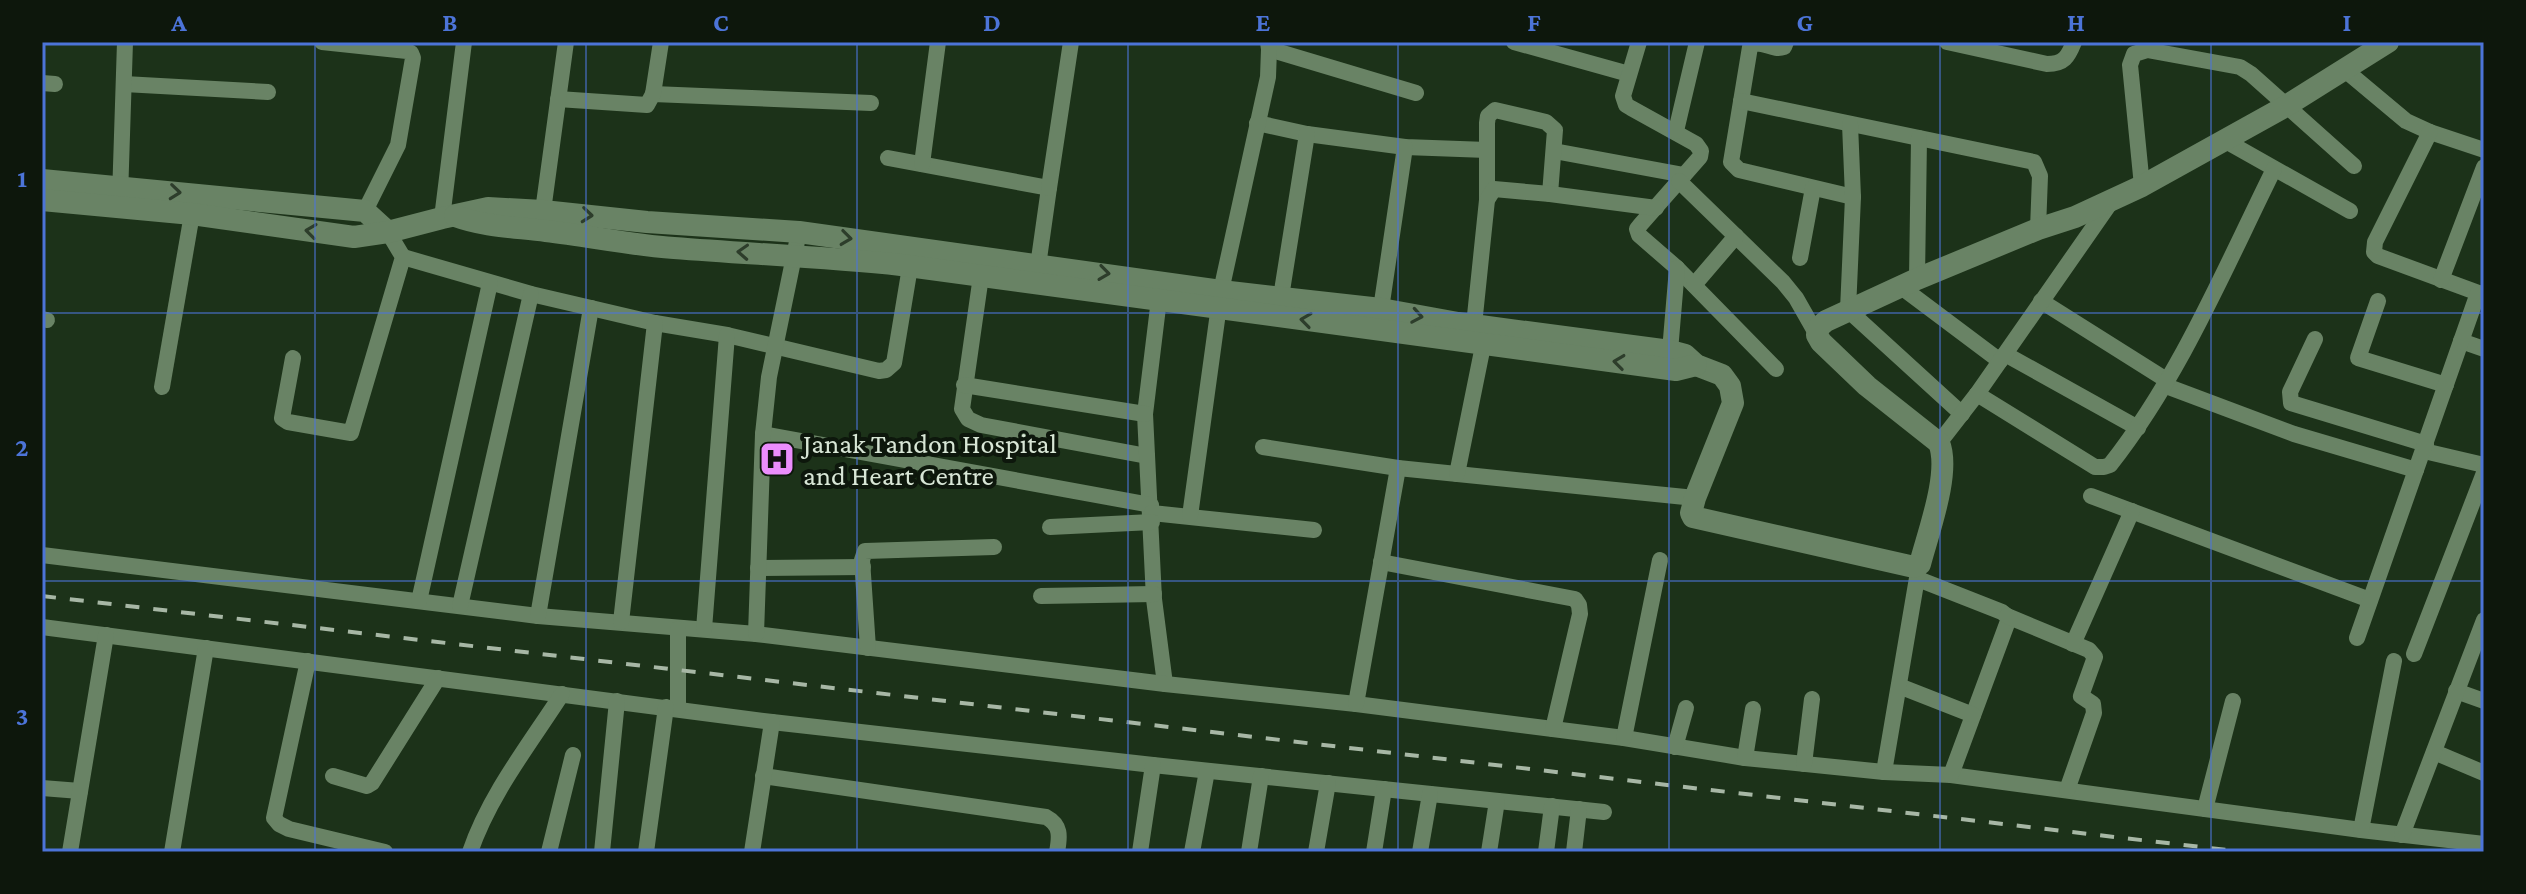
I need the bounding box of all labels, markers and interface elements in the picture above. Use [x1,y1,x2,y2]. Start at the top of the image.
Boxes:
text: A [170,8,187,37]
text: B [442,8,458,37]
text: C [713,8,729,37]
text: D [983,8,1001,37]
text: E [1256,8,1271,37]
text: F [1527,8,1541,37]
text: G [1797,8,1813,37]
text: H [2067,8,2085,37]
text: I [2343,8,2351,37]
text: 1 [17,164,27,193]
one-way arrow [169,183,182,200]
one-way arrow [581,207,594,224]
one-way arrow [304,223,317,240]
one-way arrow [840,229,853,246]
one-way arrow [736,244,749,261]
one-way arrow [1097,264,1111,281]
one-way arrow [1410,306,1424,323]
one-way arrow [1299,312,1313,329]
one-way arrow [1613,353,1626,370]
place label: Janak Tandon Hospital and Heart Centre [800,428,1057,491]
text: 2 [15,433,29,462]
hospital icon: Janak Tandon Hospital and Heart Centre [758,440,796,478]
text: 3 [16,702,28,731]

